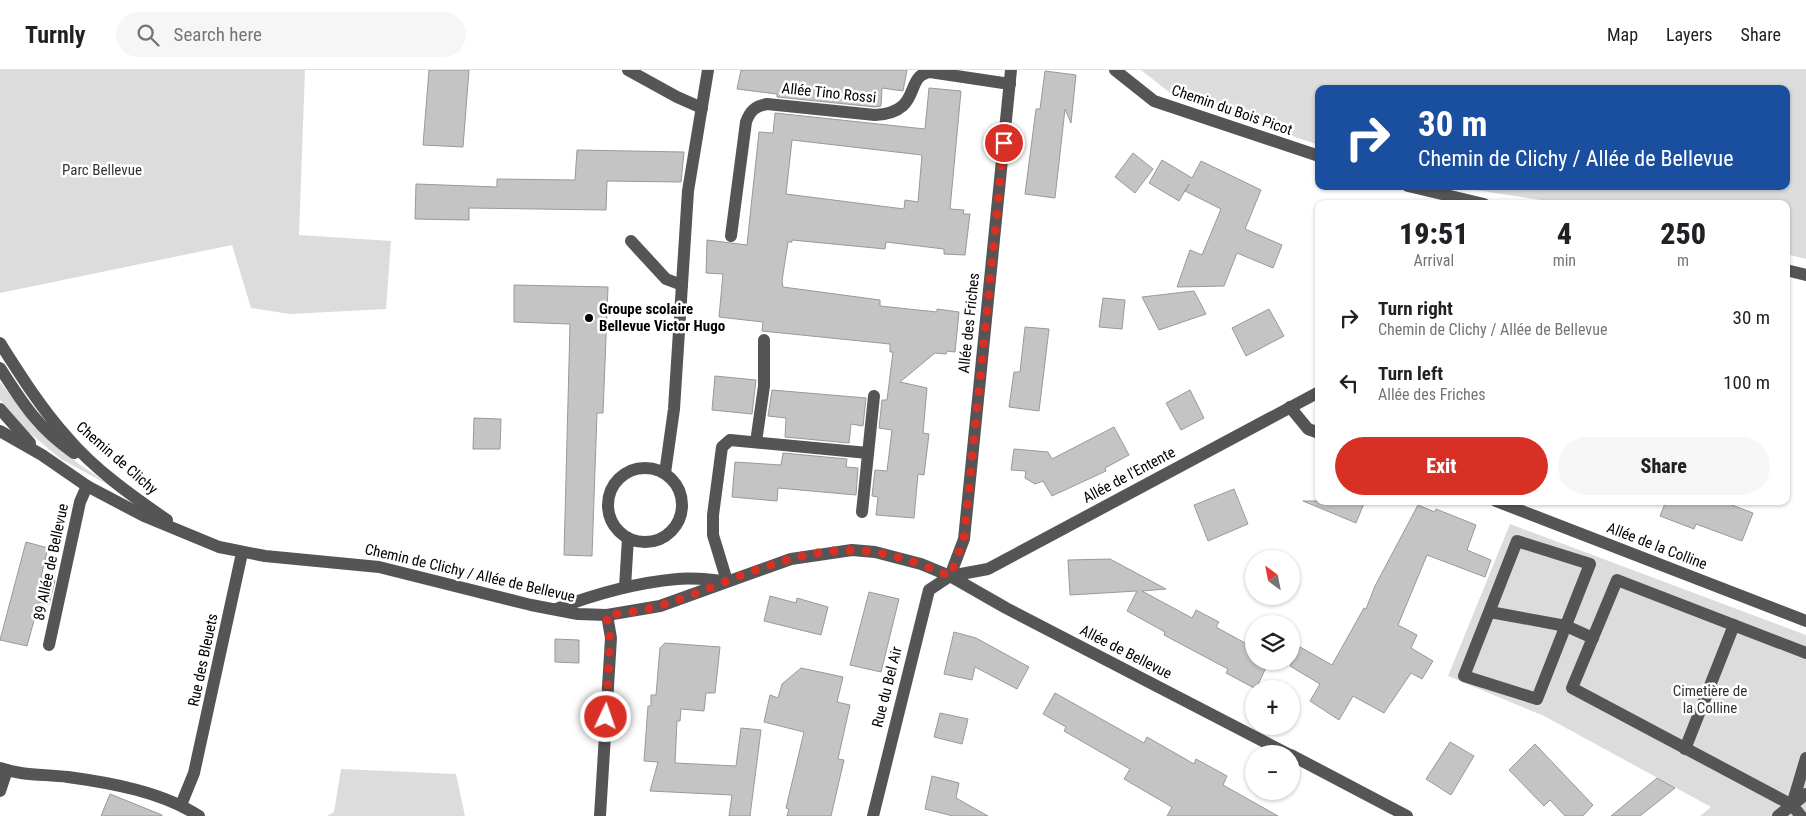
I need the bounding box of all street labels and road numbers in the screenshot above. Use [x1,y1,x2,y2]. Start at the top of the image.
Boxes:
street label: Allée Tino Rossi [781,79,877,107]
street label: Chemin du Bois Picot [1169,81,1295,139]
street label: Allée des Friches [955,272,983,374]
street label: Chemin de Clichy [73,418,161,498]
street label: Allée de l'Entente [1080,443,1178,507]
street label: 89 Allée de Bellevue [30,502,72,622]
street label: Allée de la Colline [1604,519,1710,573]
street label: Chemin de Clichy / Allée de Bellevue [363,540,577,606]
street label: Rue des Bleuets [184,612,222,708]
street label: Allée de Bellevue [1077,621,1175,683]
street label: Rue du Bel Air [868,644,906,729]

